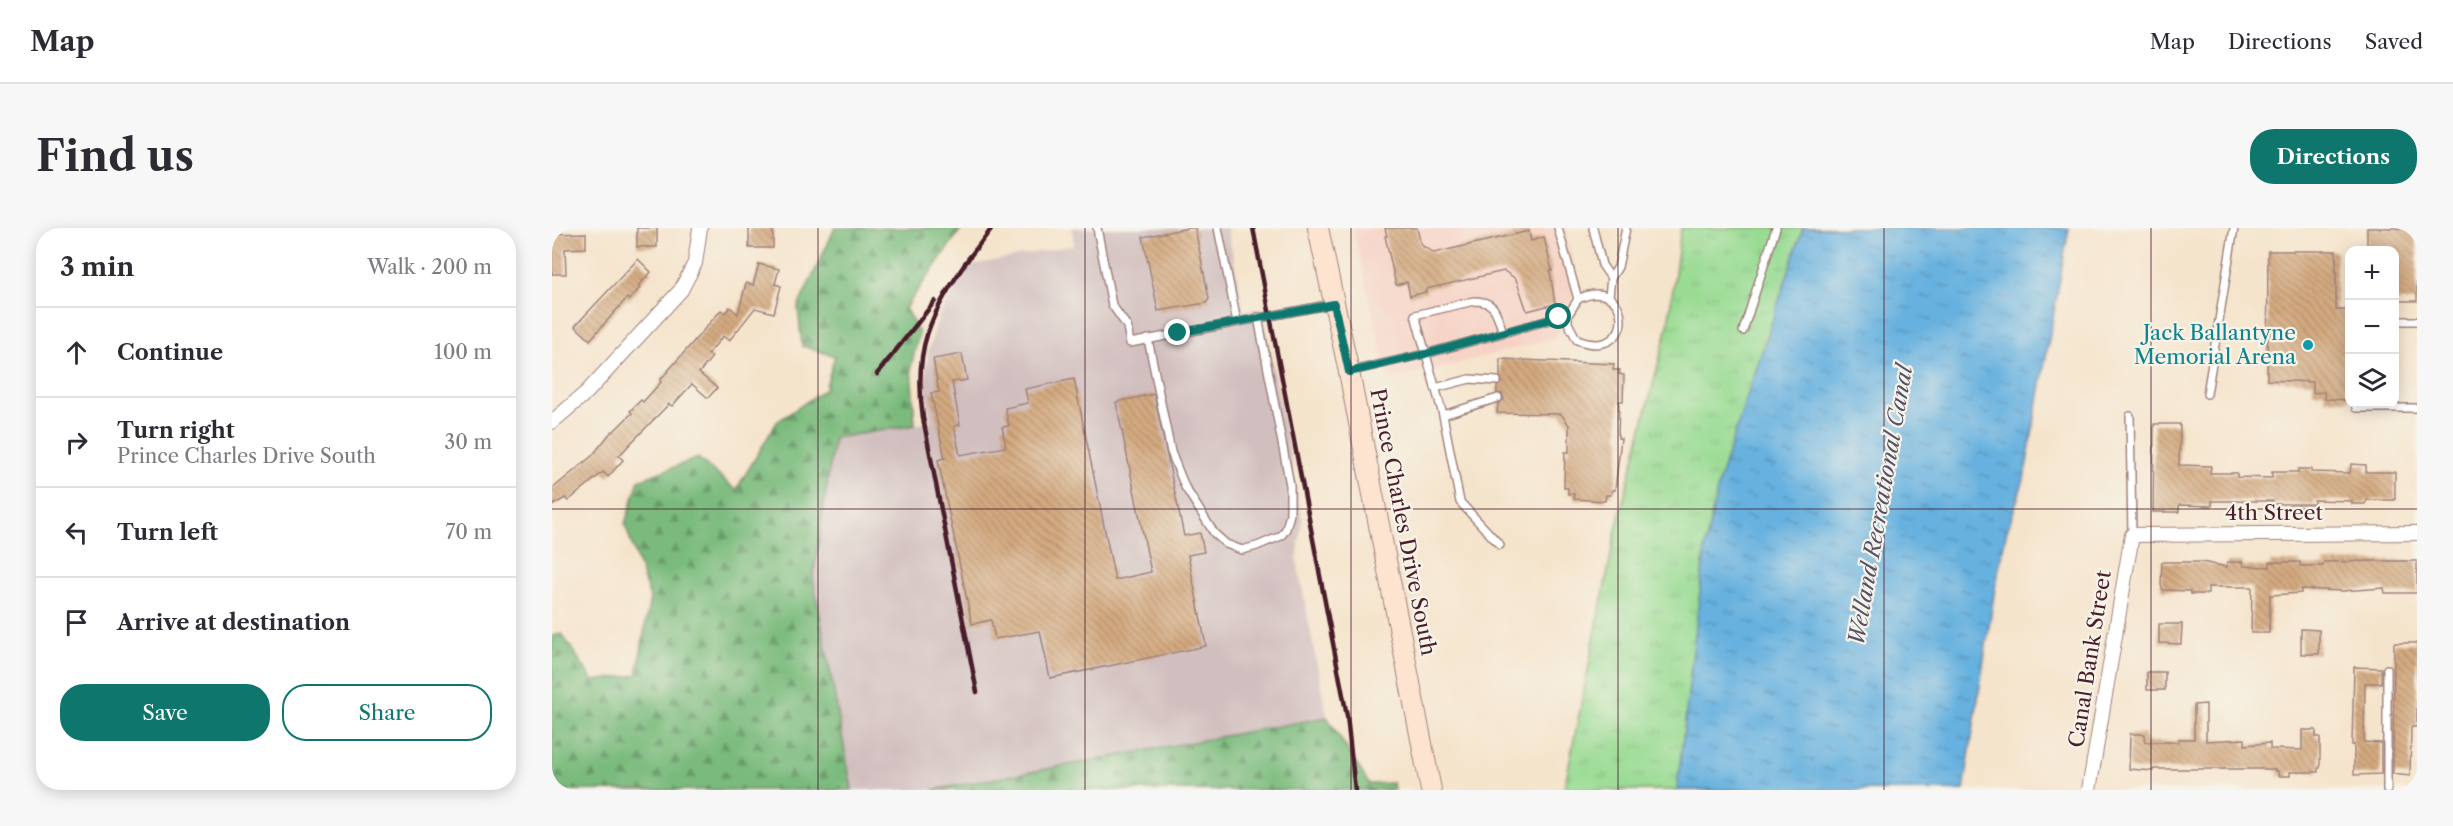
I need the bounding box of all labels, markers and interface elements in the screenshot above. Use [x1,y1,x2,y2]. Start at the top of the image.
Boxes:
text: Map [30,24,94,58]
text: Map [2150,29,2195,54]
text: Directions [2228,29,2332,54]
text: Saved [2365,29,2423,54]
button: Directions [2250,129,2417,184]
text: Find us [36,130,194,182]
map controls [2345,246,2399,408]
button: + [2345,246,2399,300]
text: 3 min [60,251,134,283]
text: Walk · 200 m [367,255,492,279]
button: − [2345,300,2399,354]
route start [1545,303,1571,329]
route end [1164,319,1190,345]
place label: Jack Ballantyne Memorial Arena [2134,320,2297,369]
icon: ahead [60,336,93,369]
marker: Jack Ballantyne Memorial Arena [2301,338,2315,352]
text: Continue [117,339,223,366]
text: 100 m [434,340,492,364]
button: layers [2345,354,2399,408]
water label: Welland Recreational Canal [1843,360,1919,647]
street label: Prince Charles Drive South [1365,386,1442,658]
text: Turn right [117,417,235,444]
icon: right [60,426,93,459]
text: 30 m [444,430,492,454]
text: Prince Charles Drive South [117,444,376,468]
street label: 4th Street [2225,500,2323,525]
icon: left [60,516,93,549]
text: Turn left [117,519,218,546]
text: 70 m [446,520,492,544]
street label: Canal Bank Street [2063,568,2116,749]
icon: arrive [60,606,93,639]
text: Arrive at destination [117,609,350,636]
button: Save [60,684,270,741]
button: Share [282,684,492,741]

